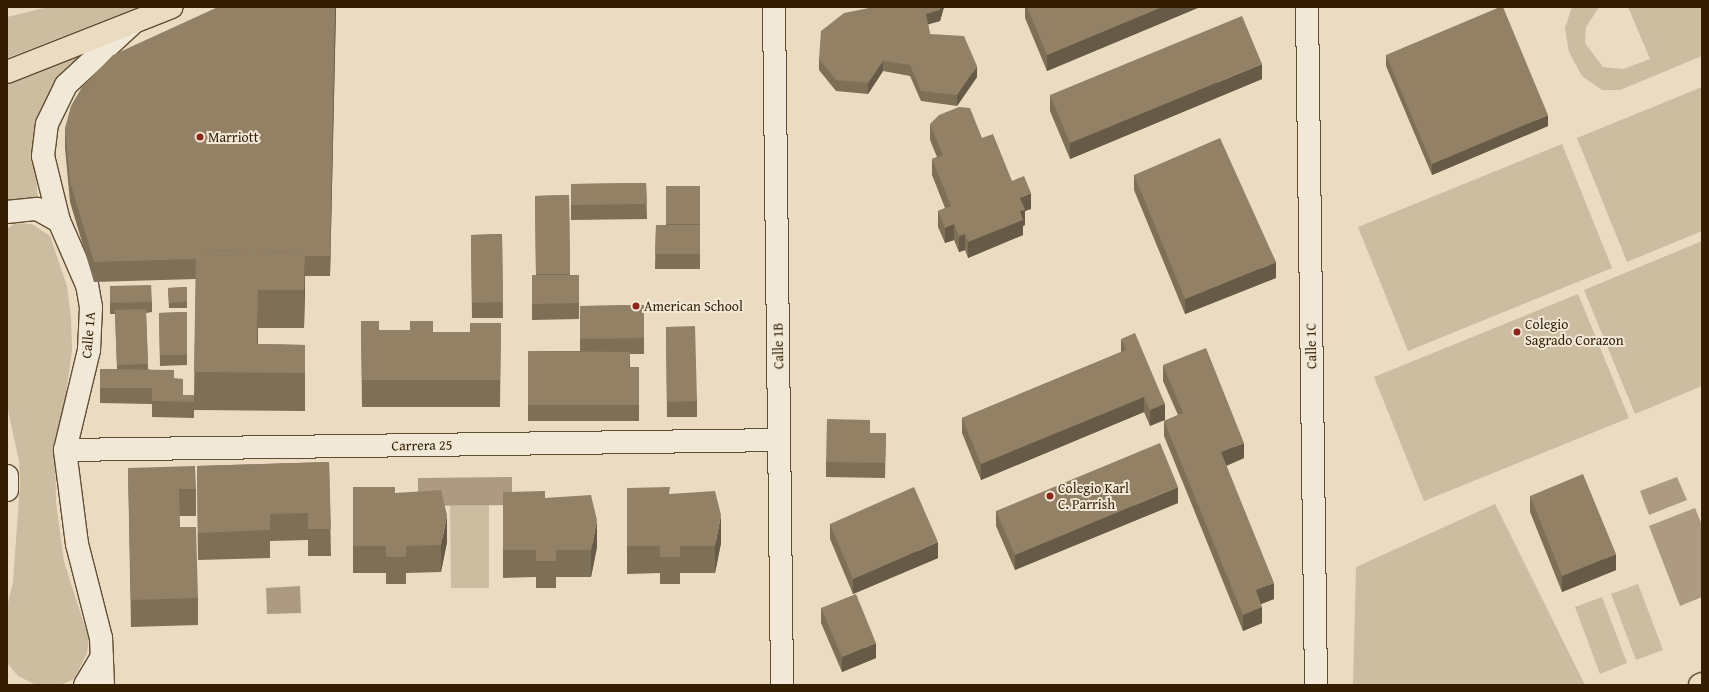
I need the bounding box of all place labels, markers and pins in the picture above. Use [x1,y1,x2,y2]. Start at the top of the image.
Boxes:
place label: Marriott [208,129,259,145]
marker: Marriott [195,132,205,142]
place label: American School [644,298,743,314]
marker: American School [631,301,641,311]
place label: Colegio Sagrado Corazon [1525,316,1623,348]
marker: Colegio Sagrado Corazon [1512,327,1522,337]
place label: Colegio Karl C. Parrish [1058,480,1129,512]
marker: Colegio Karl C. Parrish [1045,491,1055,501]

